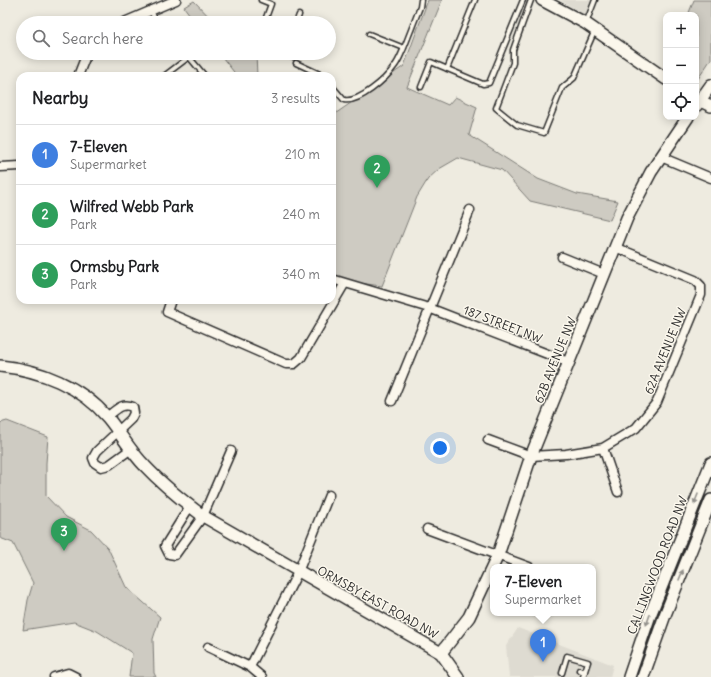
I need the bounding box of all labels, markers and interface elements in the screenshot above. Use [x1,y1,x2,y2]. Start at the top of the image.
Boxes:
map controls [663,12,699,120]
button: + [663,12,699,48]
search box [16,16,336,60]
icon: search [30,27,52,49]
text: Search here [62,29,143,48]
button: − [663,48,699,84]
button: locate [663,84,699,120]
text: Nearby [32,87,88,109]
text: 3 results [271,90,320,107]
text: 7-Eleven [70,137,128,156]
text: 1 [42,146,48,163]
text: 210 m [285,146,320,163]
pin: 2 [364,155,390,188]
text: Supermarket [70,156,147,173]
text: Wilfred Webb Park [70,197,194,216]
text: 2 [41,206,49,223]
text: 240 m [283,206,320,223]
text: Park [70,216,97,233]
text: Ormsby Park [70,257,159,276]
text: 3 [41,266,49,283]
text: 340 m [282,266,320,283]
text: Park [70,276,97,293]
street label: 187 STREET NW [461,302,545,346]
street label: 62A AVENUE NW [641,306,689,396]
street label: 62B AVENUE NW [531,315,579,405]
your location [430,438,450,458]
one-way arrow [693,493,699,505]
street label: CALLINGWOOD ROAD NW [624,494,690,636]
pin: 3 [51,518,77,551]
street label: ORMSBY EAST ROAD NW [315,562,441,642]
popup [490,564,596,616]
one-way arrow [678,569,684,580]
text: 7-Eleven [505,572,562,591]
text: Supermarket [505,591,581,608]
one-way arrow [645,614,651,626]
pin: 1 [530,629,556,662]

